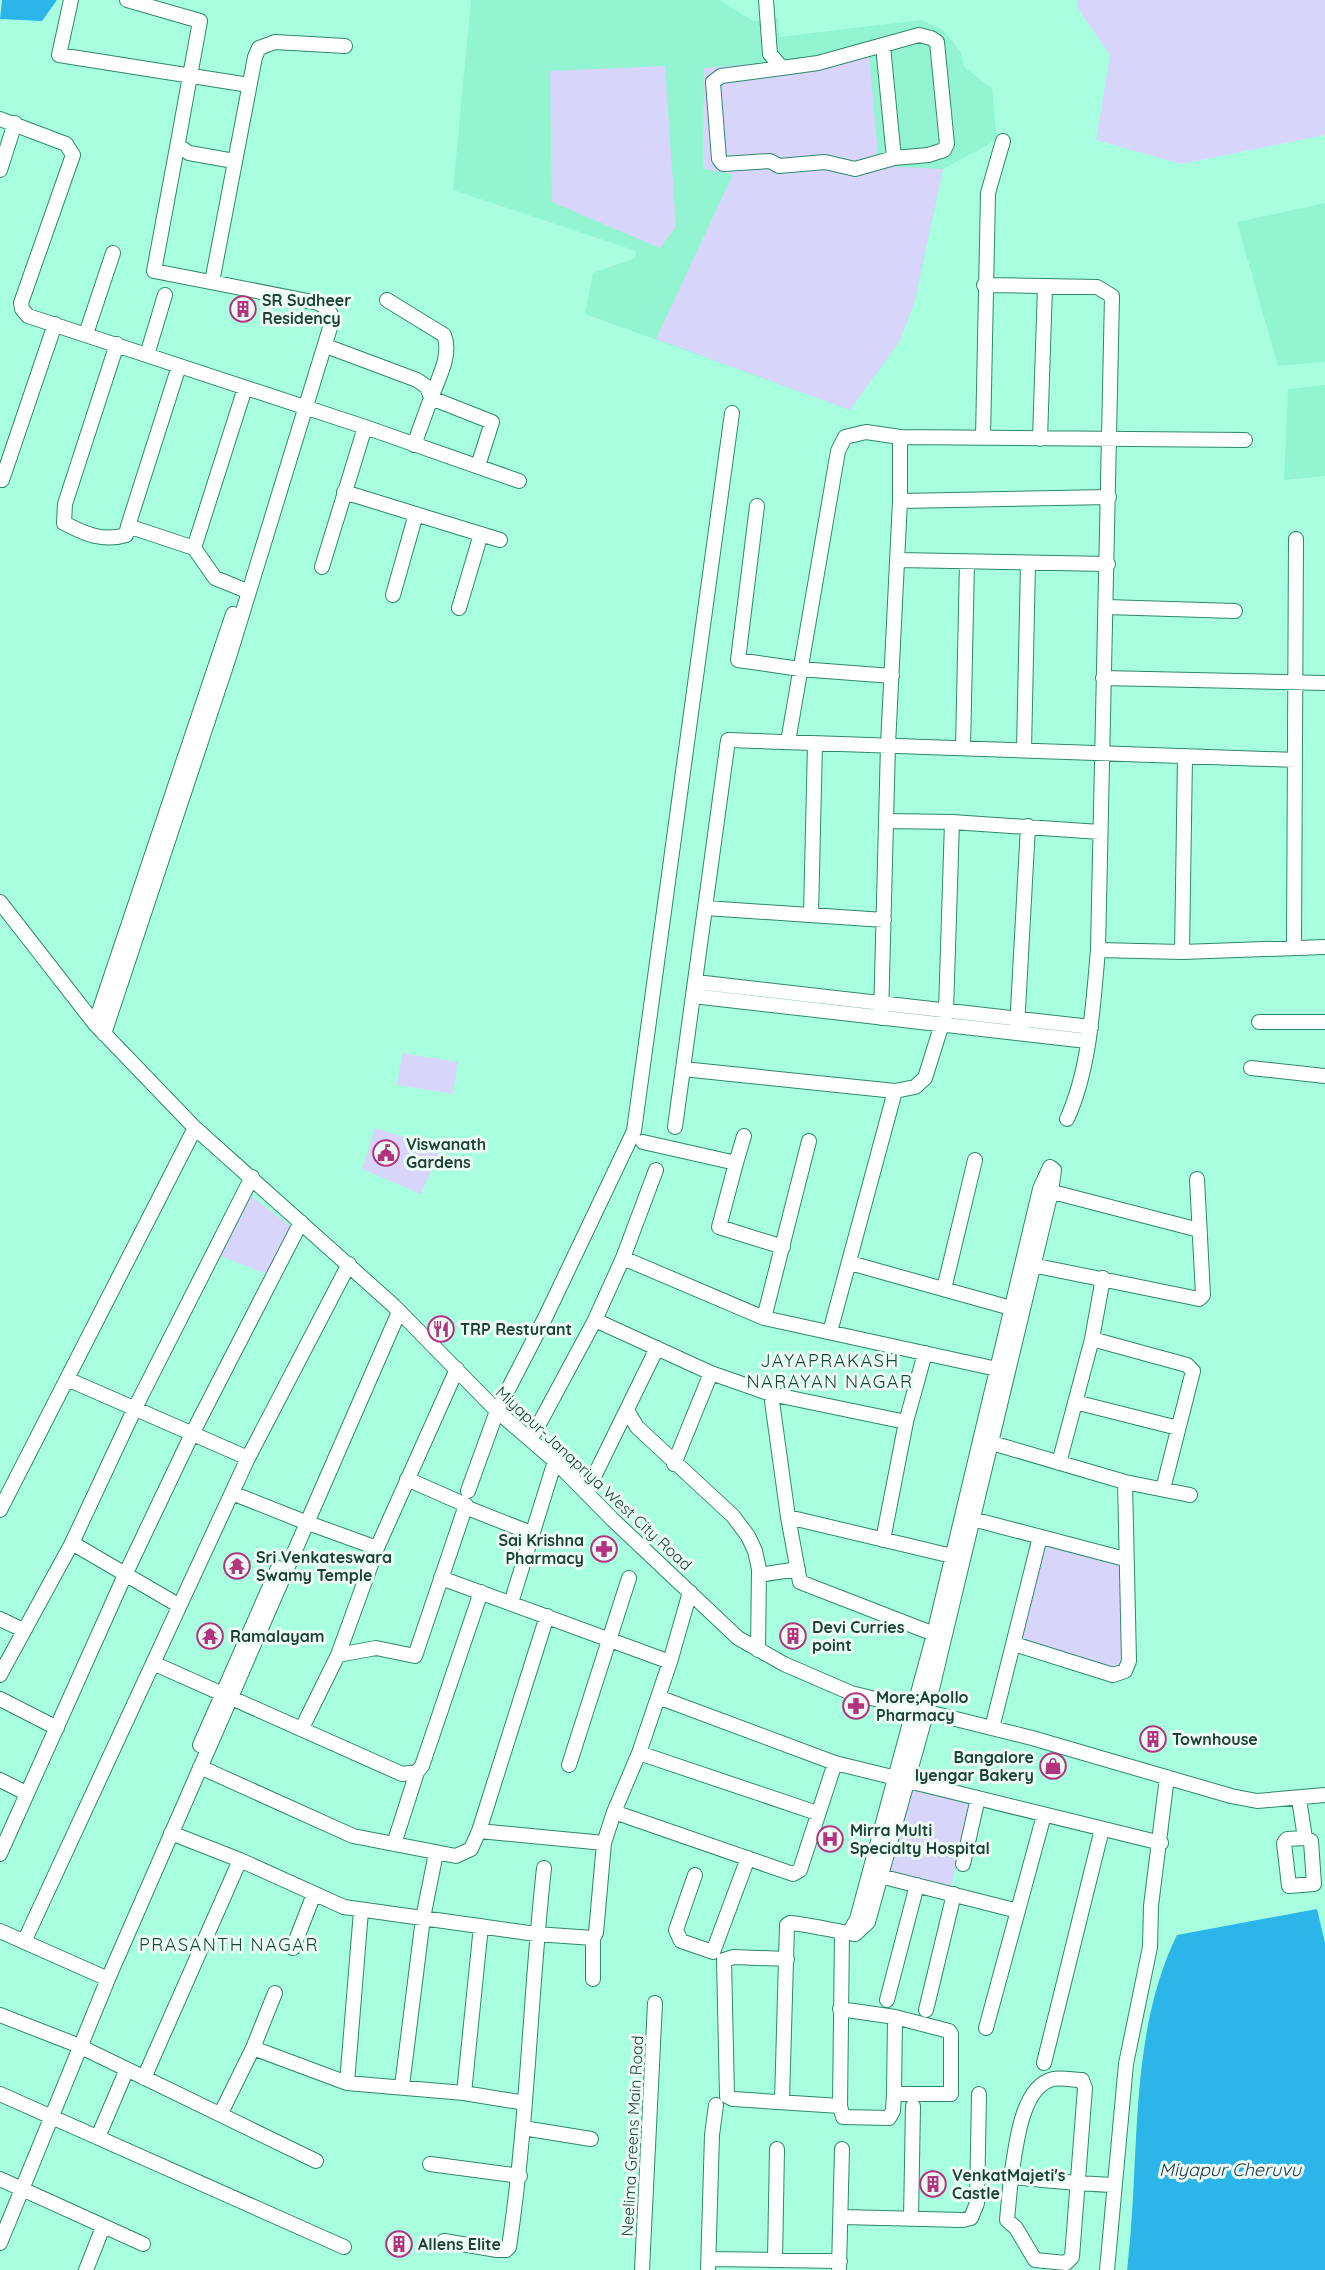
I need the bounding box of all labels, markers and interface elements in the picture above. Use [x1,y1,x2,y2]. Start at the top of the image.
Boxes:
place label: SR Sudheer Residency [262,290,351,328]
building icon: SR Sudheer Residency [228,294,258,324]
place label: Viswanath Gardens [406,1134,486,1172]
public building icon: Viswanath Gardens [371,1138,401,1168]
restaurant icon: TRP Resturant [426,1314,456,1344]
place label: TRP Resturant [460,1319,572,1339]
district label: JAYAPRAKASH NARAYAN NAGAR [746,1349,914,1393]
street label: Miyapur-Janapriya West City Road [492,1382,696,1574]
place label: Sai Krishna Pharmacy [498,1530,584,1568]
pharmacy icon: Sai Krishna Pharmacy [589,1534,619,1564]
place label: Sri Venkateswara Swamy Temple [256,1547,392,1585]
temple icon: Sri Venkateswara Swamy Temple [222,1551,252,1581]
place label: Devi Curries point [812,1617,905,1655]
temple icon: Ramalayam [195,1621,225,1651]
building icon: Devi Curries point [778,1621,808,1651]
place label: Ramalayam [230,1626,324,1646]
place label: More;Apollo Pharmacy [876,1687,969,1725]
pharmacy icon: More;Apollo Pharmacy [841,1691,871,1721]
building icon: Townhouse [1138,1724,1168,1754]
place label: Townhouse [1172,1729,1258,1749]
place label: Bangalore Iyengar Bakery [915,1747,1034,1785]
shop icon: Bangalore Iyengar Bakery [1038,1751,1068,1781]
place label: Mirra Multi Specialty Hospital [850,1820,990,1858]
hospital icon: Mirra Multi Specialty Hospital [815,1824,845,1854]
district label: PRASANTH NAGAR [139,1933,319,1956]
street label: Neelima Greens Main Road [617,2035,647,2237]
water label: Miyapur Cheruvu [1159,2158,1303,2181]
place label: VenkatMajeti's Castle [952,2165,1066,2203]
building icon: VenkatMajeti's Castle [918,2169,948,2199]
building icon: Allens Elite [384,2229,414,2259]
place label: Allens Elite [418,2234,501,2254]

